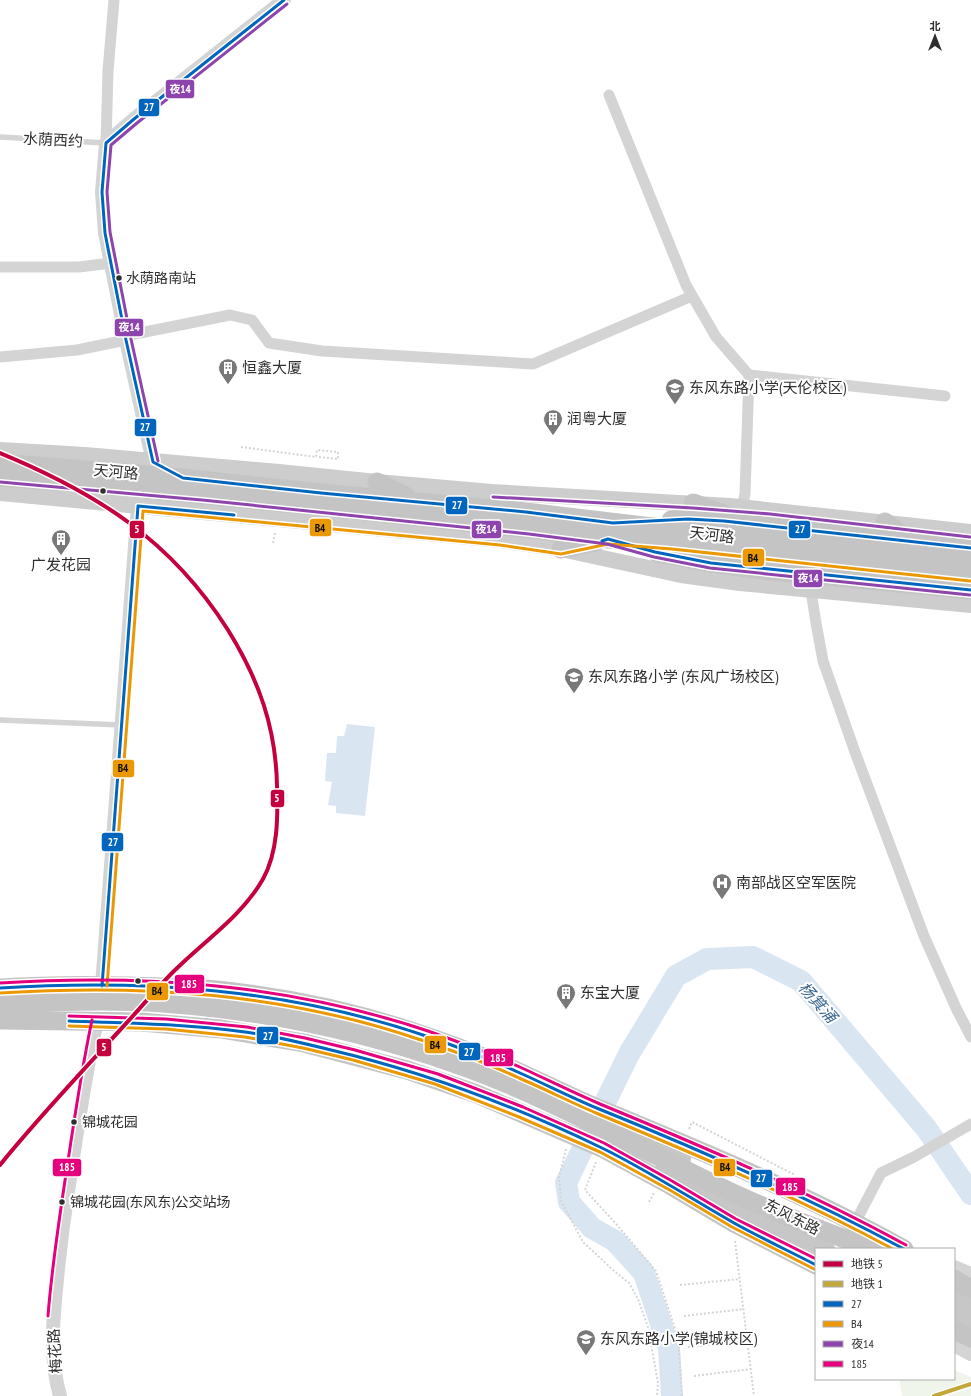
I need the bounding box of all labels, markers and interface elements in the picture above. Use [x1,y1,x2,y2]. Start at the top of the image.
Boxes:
north arrow [915,16,955,56]
text: 北 [930,19,941,33]
line badge: 夜14 [165,79,195,99]
text: 夜14 [169,82,191,96]
line badge: 27 [138,98,160,117]
text: 27 [144,100,154,114]
street label: 水荫西约 [23,128,83,151]
place label: 水荫路南站 [126,269,196,287]
marker: 水荫路南站 [114,273,124,283]
line badge: 夜14 [114,318,144,337]
text: 夜14 [118,320,140,334]
building icon: 恒鑫大厦 [217,357,239,385]
place label: 恒鑫大厦 [242,358,302,377]
school or university icon: 东风东路小学(天伦校区) [664,377,686,405]
place label: 东风东路小学(天伦校区) [689,378,846,397]
building icon: 润粤大厦 [542,408,564,436]
place label: 润粤大厦 [567,409,627,428]
line badge: 27 [134,418,157,437]
text: 27 [140,420,150,434]
street label: 天河路 [93,460,139,483]
unlabelled marker [98,486,108,496]
line badge: 27 [445,496,468,515]
text: 27 [452,498,462,512]
line badge: B4 [309,518,332,537]
line badge: 5 [129,520,145,539]
line badge: 夜14 [471,520,502,539]
line badge: 27 [788,520,811,539]
text: B4 [315,521,326,535]
text: 5 [134,522,140,536]
text: 夜14 [475,522,497,536]
street label: 天河路 [689,522,736,547]
text: 27 [795,522,805,536]
building icon: 广发花园 [50,528,72,556]
line badge: B4 [742,548,765,567]
text: B4 [748,551,759,565]
place label: 广发花园 [31,555,91,574]
line badge: 夜14 [793,569,823,588]
text: 夜14 [797,571,819,585]
school or university icon: 东风东路小学 (东风广场校区) [563,666,585,694]
place label: 东风东路小学 (东风广场校区) [588,667,779,686]
line badge: B4 [112,759,135,778]
text: B4 [118,761,129,775]
line badge: 5 [270,789,285,808]
text: 5 [274,791,280,805]
line badge: 27 [101,832,124,852]
text: 27 [108,835,118,849]
hospital icon: 南部战区空军医院 [711,872,733,900]
place label: 南部战区空军医院 [736,873,856,892]
line badge: 185 [174,974,205,994]
unlabelled marker [133,976,143,986]
text: 185 [181,977,197,991]
water label: 杨箕涌 [795,977,843,1028]
line badge: B4 [146,982,169,1001]
building icon: 东宝大厦 [555,982,577,1010]
place label: 东宝大厦 [580,983,640,1002]
text: B4 [152,984,163,998]
line badge: 27 [256,1026,279,1045]
text: 27 [263,1029,273,1043]
line badge: B4 [424,1035,447,1054]
line badge: 5 [96,1038,112,1057]
text: B4 [430,1038,441,1052]
text: 5 [101,1040,107,1054]
line badge: 27 [458,1042,481,1061]
text: 27 [464,1045,474,1059]
line badge: 185 [483,1048,514,1067]
text: 185 [490,1051,506,1065]
place label: 锦城花园 [82,1113,138,1131]
marker: 锦城花园 [69,1117,79,1127]
line badge: 185 [52,1158,82,1177]
line badge: B4 [713,1158,736,1177]
text: 185 [59,1160,75,1174]
text: B4 [720,1160,731,1174]
line badge: 27 [750,1169,773,1188]
text: 27 [756,1171,766,1185]
line badge: 185 [775,1177,806,1196]
text: 185 [782,1180,798,1194]
place label: 锦城花园(东风东)公交站场 [70,1193,231,1211]
street label: 东风东路 [761,1194,823,1239]
marker: 锦城花园(东风东)公交站场 [57,1197,67,1207]
legend [815,1248,955,1380]
text: 地铁 5 [851,1256,883,1271]
text: 地铁 1 [851,1276,883,1291]
text: 27 [851,1296,862,1311]
text: B4 [851,1316,863,1331]
street label: 梅花路 [44,1328,65,1374]
school or university icon: 东风东路小学(锦城校区) [575,1328,597,1356]
place label: 东风东路小学(锦城校区) [600,1329,757,1348]
text: 夜14 [851,1336,874,1351]
text: 185 [851,1356,867,1371]

